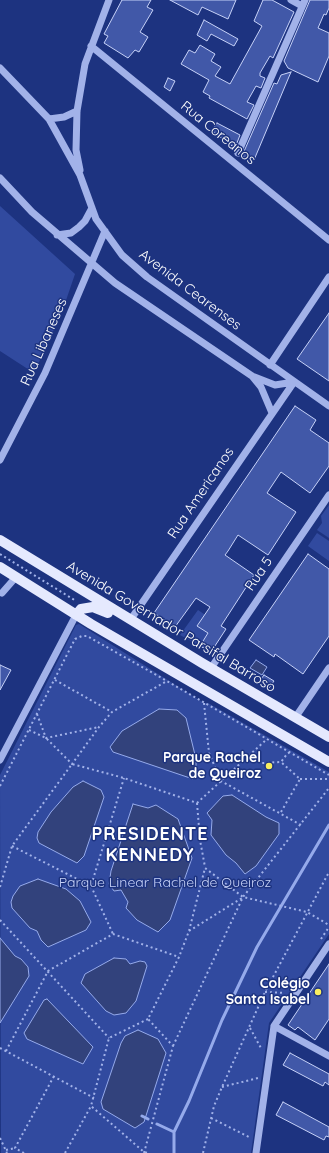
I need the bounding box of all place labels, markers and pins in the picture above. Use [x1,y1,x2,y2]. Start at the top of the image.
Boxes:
place label: Parque Rachel de Queiroz [163,750,261,782]
marker: Parque Rachel de Queiroz [264,761,274,771]
place label: Colégio Santa Isabel [226,976,310,1008]
marker: Colégio Santa Isabel [313,987,323,997]

